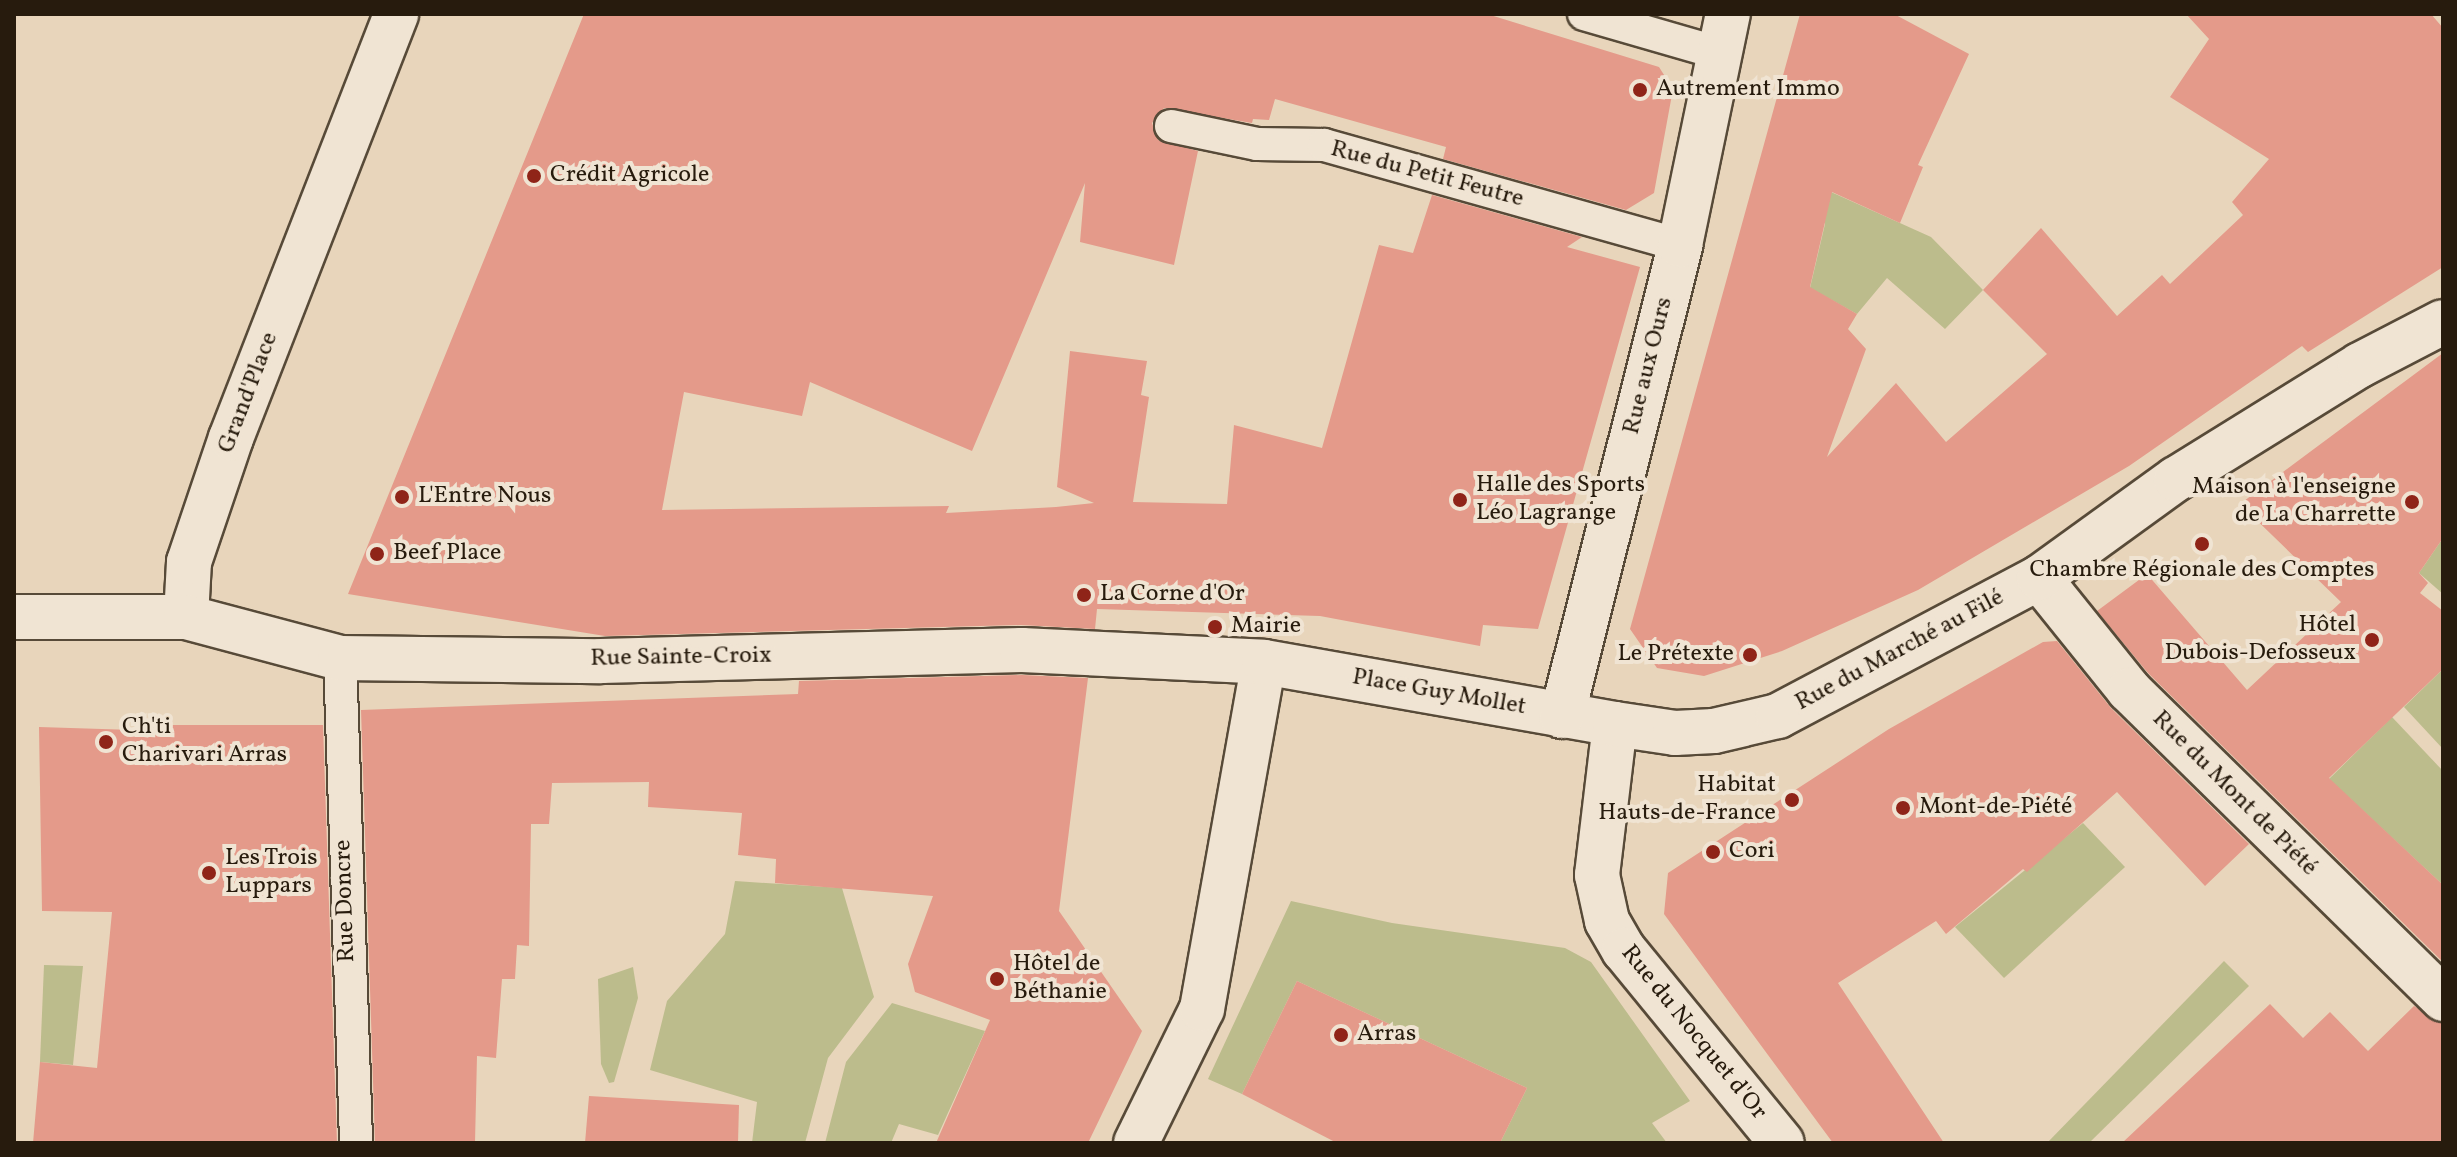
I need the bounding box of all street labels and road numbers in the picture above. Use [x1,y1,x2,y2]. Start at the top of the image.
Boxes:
street label: Rue du Petit Feutre [1327,135,1527,215]
street label: Rue aux Ours [1618,294,1680,438]
street label: Grand'Place [213,329,285,457]
street label: Rue du Marché au Filé [1791,584,2009,718]
street label: Rue Sainte-Croix [590,642,772,674]
street label: Place Guy Mollet [1350,663,1528,723]
street label: Rue du Mont de Piété [2145,705,2323,883]
street label: Rue Doncre [329,839,363,963]
street label: Rue du Nocquet d'Or [1614,940,1772,1126]

